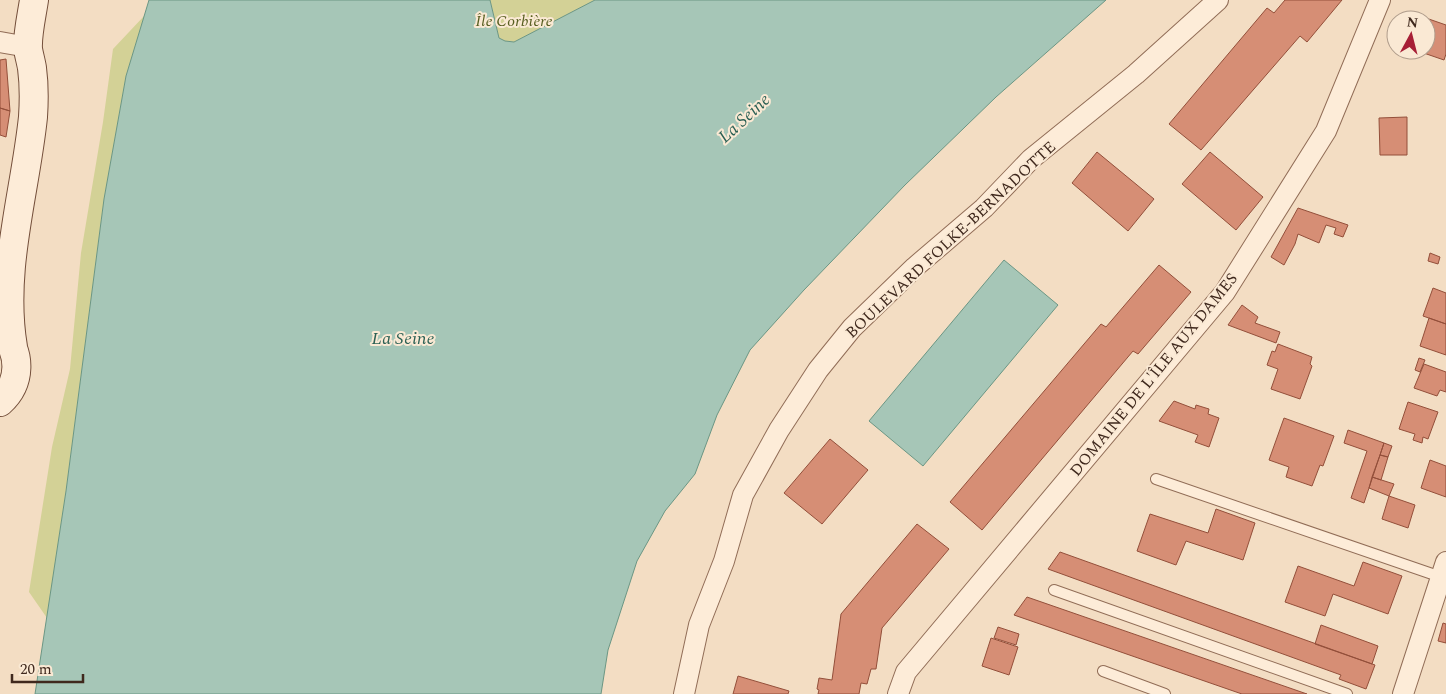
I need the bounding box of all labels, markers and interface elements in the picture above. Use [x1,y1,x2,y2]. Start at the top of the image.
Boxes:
park label: Île Corbière [475,9,553,33]
north arrow [1386,10,1436,60]
text: N [1406,11,1419,34]
water label: La Seine [712,87,777,150]
street label: BOULEVARD FOLKE-BERNADOTTE [840,135,1061,344]
street label: DOMAINE DE L'ÎLE AUX DAMES [1064,268,1244,482]
water label: La Seine [372,325,434,352]
scale bar [12,652,84,684]
text: 20 m [20,658,52,681]

